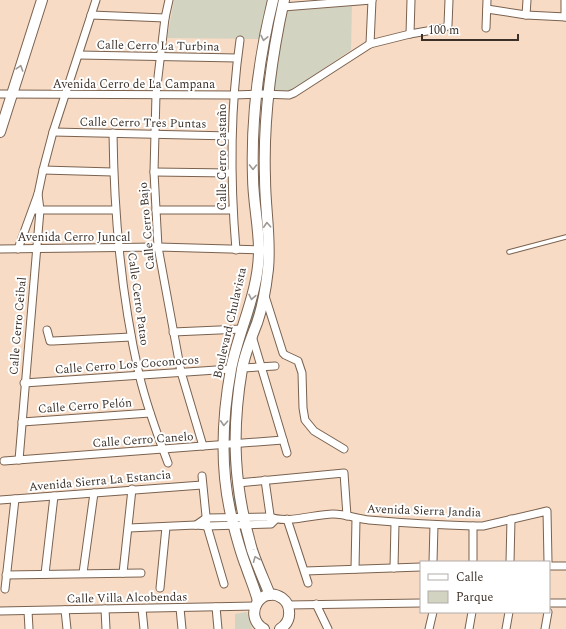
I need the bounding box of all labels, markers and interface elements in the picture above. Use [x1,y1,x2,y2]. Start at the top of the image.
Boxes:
scale bar [422,16,518,42]
text: 100 m [428,21,459,40]
street label: Calle Cerro La Turbina [96,35,220,57]
one-way arrow [261,35,269,41]
one-way arrow [15,65,24,72]
street label: Avenida Cerro de La Campana [53,75,215,94]
street label: Calle Cerro Castaño [213,103,232,211]
street label: Calle Cerro Tres Puntas [79,112,207,134]
one-way arrow [249,164,257,170]
street label: Calle Cerro Bajo [134,181,160,271]
one-way arrow [263,222,272,228]
street label: Avenida Cerro Juncal [17,228,131,247]
street label: Calle Cerro Patao [122,251,154,347]
street label: Boulevard Chulavista [208,266,252,380]
street label: Calle Cerro Ceibal [4,276,32,376]
one-way arrow [248,293,257,300]
street label: Calle Cerro Los Coconocos [54,350,200,380]
street label: Calle Cerro Pelón [37,393,133,419]
one-way arrow [220,420,229,426]
street label: Calle Cerro Canelo [92,427,194,453]
street label: Avenida Sierra La Estancia [28,465,172,497]
street label: Avenida Sierra Jandia [367,500,482,522]
one-way arrow [252,555,260,562]
legend [420,561,550,613]
text: Calle [456,568,484,587]
street label: Calle Villa Alcobendas [66,587,188,609]
text: Parque [456,588,493,607]

